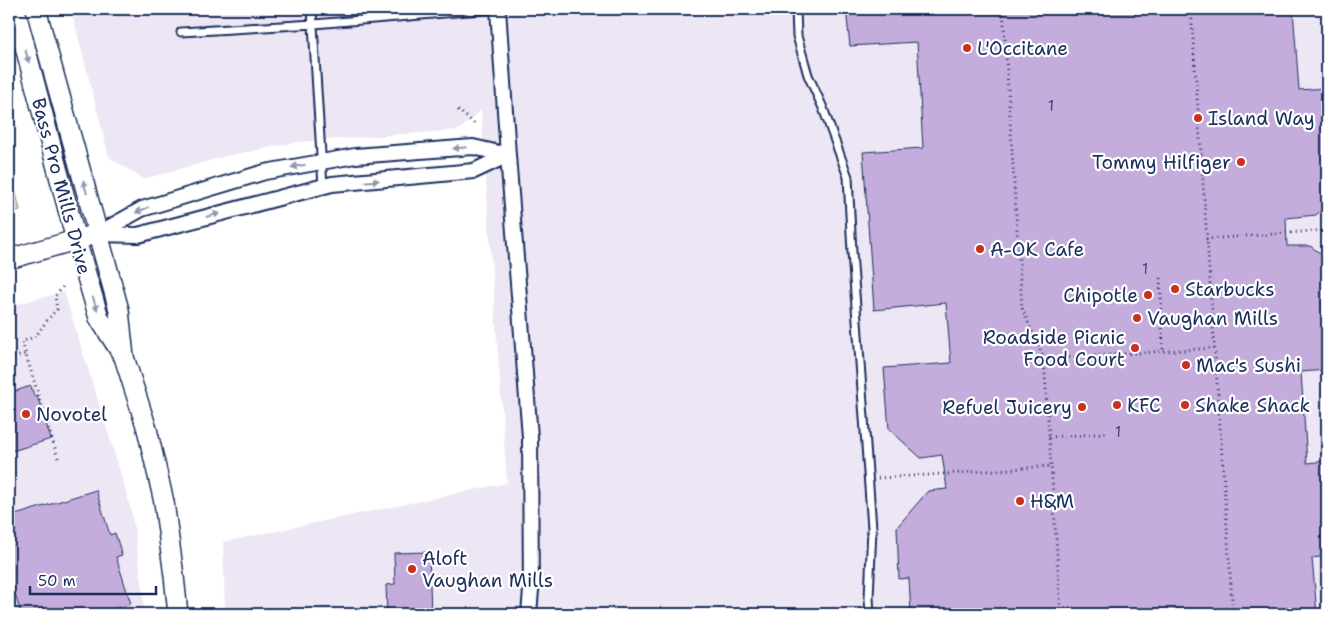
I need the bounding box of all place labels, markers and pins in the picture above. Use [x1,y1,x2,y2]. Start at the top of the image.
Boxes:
place label: L'Occitane [977,36,1068,61]
marker: L'Occitane [961,42,973,54]
place label: Island Way [1208,106,1315,131]
marker: Island Way [1192,112,1204,124]
place label: Tommy Hilfiger [1092,150,1231,175]
marker: Tommy Hilfiger [1235,156,1247,168]
place label: A-OK Cafe [990,237,1084,262]
marker: A-OK Cafe [974,243,986,255]
place label: Starbucks [1185,277,1275,302]
place label: Chipotle [1063,283,1138,308]
marker: Starbucks [1169,283,1181,295]
marker: Chipotle [1142,289,1154,301]
place label: Vaughan Mills [1147,306,1278,331]
marker: Vaughan Mills [1131,312,1143,324]
place label: Roadside Picnic Food Court [983,325,1125,372]
marker: Roadside Picnic Food Court [1129,342,1141,354]
place label: Mac's Sushi [1196,353,1301,378]
marker: Mac's Sushi [1180,359,1192,371]
place label: KFC [1127,393,1161,418]
place label: Shake Shack [1195,393,1311,418]
place label: Refuel Juicery [942,395,1072,420]
marker: KFC [1111,399,1123,411]
marker: Shake Shack [1179,399,1191,411]
marker: Refuel Juicery [1076,401,1088,413]
place label: Novotel [36,402,107,427]
marker: Novotel [20,408,32,420]
place label: H&M [1030,489,1074,514]
marker: H&M [1014,495,1026,507]
place label: Aloft Vaughan Mills [422,546,553,593]
marker: Aloft Vaughan Mills [406,563,418,575]

